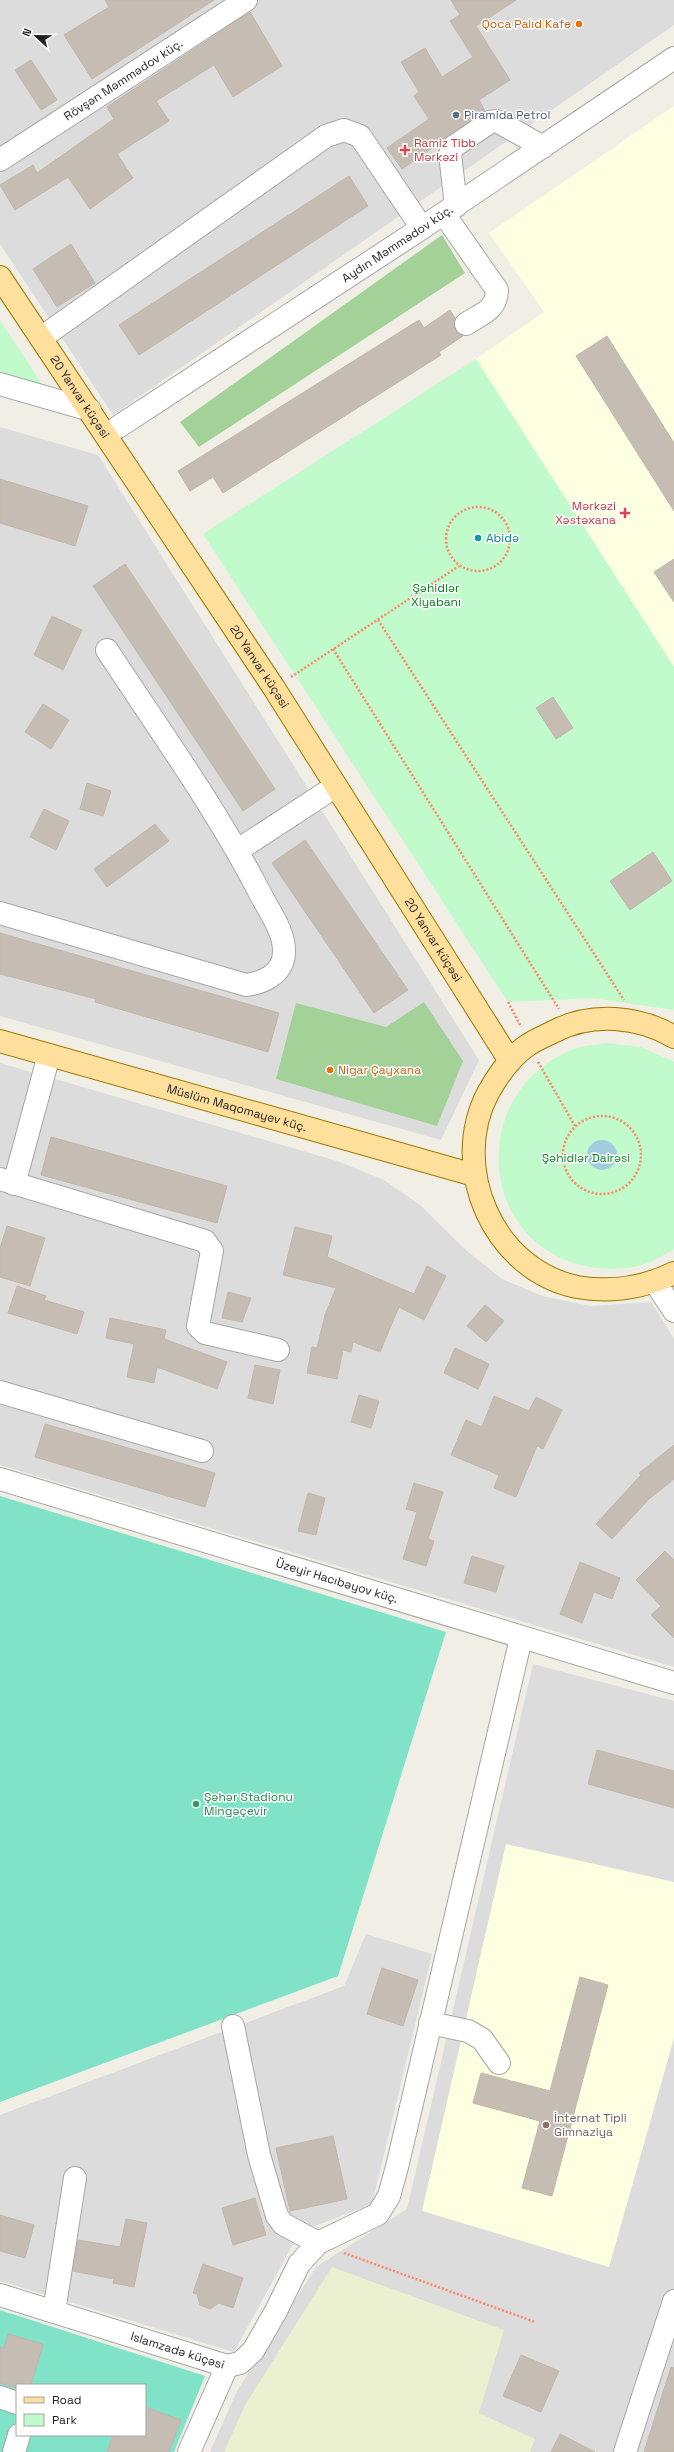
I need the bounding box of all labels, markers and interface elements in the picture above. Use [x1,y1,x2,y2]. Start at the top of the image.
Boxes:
north arrow [16,16,56,56]
place label: Qoca Palıd Kafe [482,16,571,32]
marker: Qoca Palıd Kafe [574,19,584,29]
text: N [19,26,35,38]
street label: Rövşən Məmmədov küç. [61,35,186,124]
place label: Piramida Petrol [464,107,550,123]
marker: Piramida Petrol [451,110,461,120]
place label: Ramiz Tibb Mərkəzi [414,135,476,165]
marker: Ramiz Tibb Mərkəzi [399,144,411,156]
street label: Aydın Məmmədov küç. [339,201,456,286]
street label: 20 Yanvar küçəsi [46,352,113,441]
place label: Mərkəzi Xəstəxana [555,498,616,528]
marker: Mərkəzi Xəstəxana [619,507,631,519]
place label: Abidə [486,530,519,546]
marker: Abidə [473,533,483,543]
park label: Şəhidlər Xiyabanı [411,580,461,610]
street label: 20 Yanvar küçəsi [226,622,293,711]
street label: 20 Yanvar küçəsi [401,895,466,985]
place label: Nigar Çayxana [338,1062,421,1078]
marker: Nigar Çayxana [325,1065,335,1075]
street label: Müslüm Maqomayev küç. [165,1081,309,1135]
park label: Şəhidlər Dairəsi [542,1150,630,1166]
street label: Üzeyir Hacıbəyov küç. [274,1555,400,1607]
place label: Şəhər Stadionu Mingəçevir [204,1789,293,1819]
marker: Şəhər Stadionu Mingəçevir [191,1799,201,1809]
place label: İnternat Tipli Gimnaziya [554,2110,627,2140]
marker: İnternat Tipli Gimnaziya [541,2120,551,2130]
street label: Islamzadə küçəsi [128,2328,227,2373]
legend [16,2384,146,2436]
text: Road [52,2392,81,2408]
text: Park [52,2412,77,2428]

